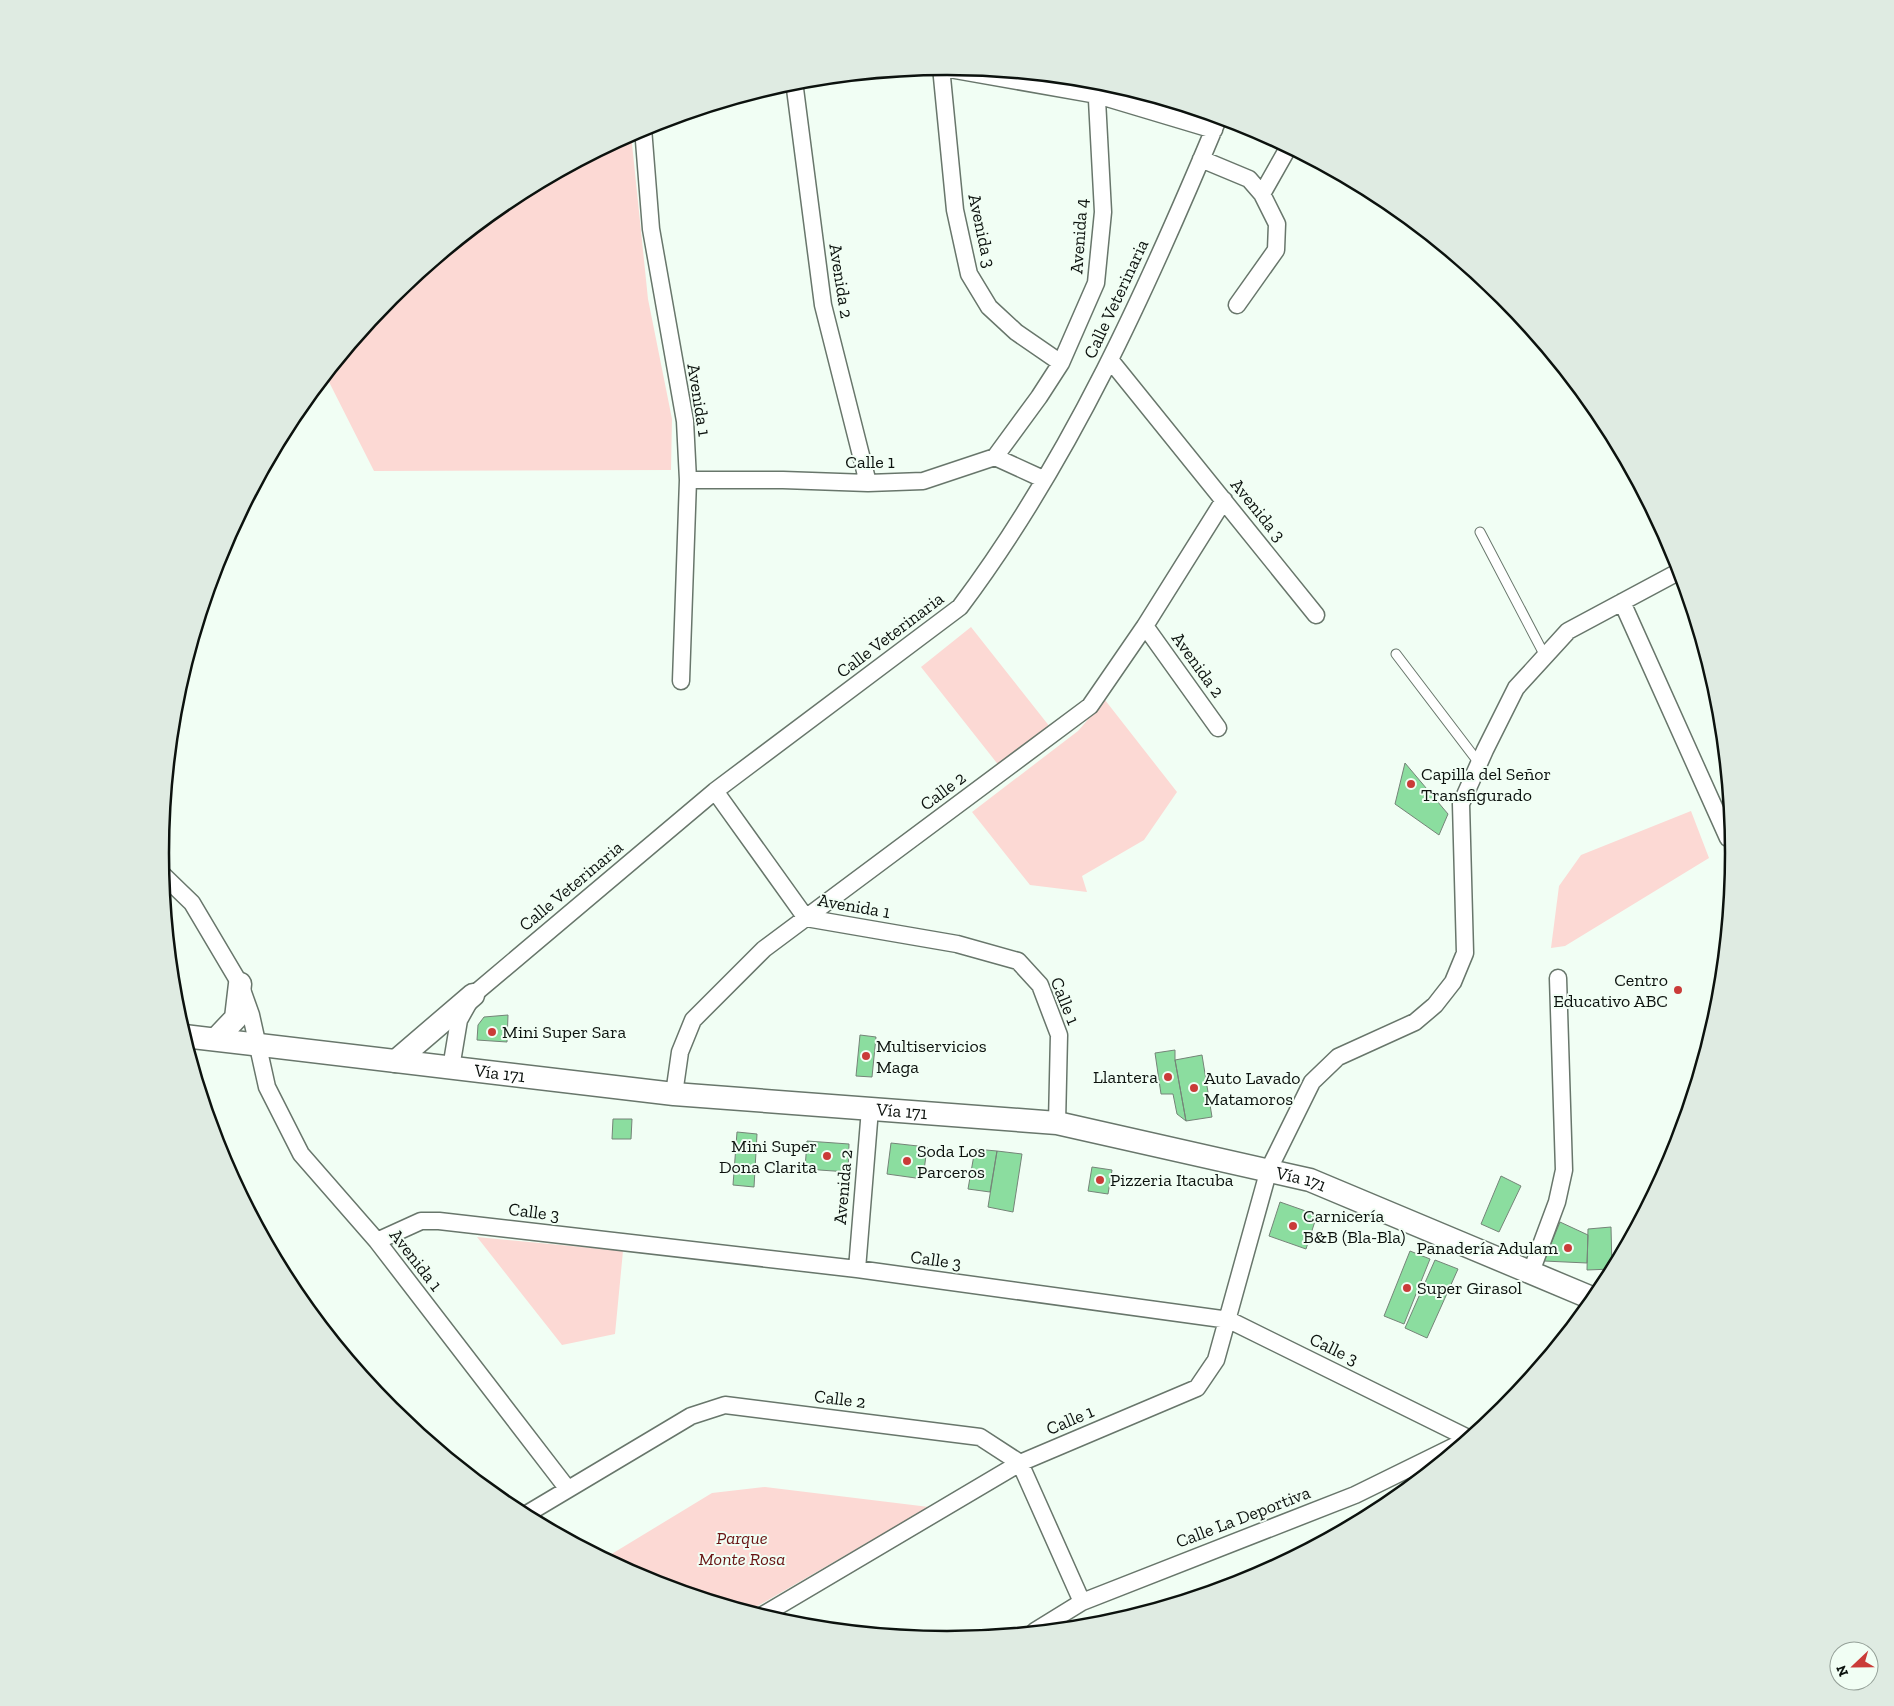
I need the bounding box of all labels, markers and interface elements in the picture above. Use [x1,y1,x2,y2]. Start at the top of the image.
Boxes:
street label: Avenida 3 [963,192,1001,270]
street label: Avenida 4 [1065,197,1093,275]
street label: Calle Veterinaria [1079,236,1153,362]
street label: Avenida 2 [824,242,858,320]
street label: Avenida 1 [682,362,716,438]
street label: Calle 1 [845,451,895,473]
street label: Avenida 3 [1226,474,1290,546]
street label: Calle Veterinaria [832,587,948,683]
street label: Avenida 2 [1167,628,1229,702]
place label: Capilla del Señor Transfigurado [1421,763,1551,806]
street label: Calle 2 [916,767,970,815]
marker: Capilla del Señor Transfigurado [1405,778,1417,790]
street label: Calle Veterinaria [515,836,628,936]
street label: Avenida 1 [816,889,892,923]
place label: Centro Educativo ABC [1553,969,1668,1012]
street label: Calle 1 [1046,974,1084,1028]
marker: Centro Educativo ABC [1672,984,1684,996]
place label: Mini Super Sara [502,1021,627,1043]
marker: Mini Super Sara [486,1026,498,1038]
place label: Multiservicios Maga [876,1035,987,1078]
marker: Multiservicios Maga [860,1050,872,1062]
street label: Vía 171 [472,1059,527,1087]
place label: Llantera [1093,1066,1158,1088]
place label: Auto Lavado Matamoros [1204,1067,1301,1110]
marker: Llantera [1162,1071,1174,1083]
marker: Auto Lavado Matamoros [1188,1082,1200,1094]
street label: Vía 171 [875,1098,928,1124]
place label: Mini Super Dona Clarita [719,1135,817,1178]
place label: Soda Los Parceros [917,1140,986,1183]
street label: Avenida 2 [829,1148,857,1226]
marker: Mini Super Dona Clarita [821,1150,833,1162]
marker: Soda Los Parceros [901,1155,913,1167]
street label: Vía 171 [1273,1161,1330,1197]
place label: Pizzeria Itacuba [1110,1169,1234,1191]
marker: Pizzeria Itacuba [1094,1174,1106,1186]
street label: Calle 3 [507,1198,561,1226]
place label: Carnicería B&B (Bla-Bla) [1303,1205,1405,1248]
marker: Carnicería B&B (Bla-Bla) [1287,1220,1299,1232]
street label: Avenida 1 [385,1224,447,1296]
place label: Panadería Adulam [1416,1237,1558,1259]
marker: Panadería Adulam [1562,1242,1574,1254]
street label: Calle 3 [909,1246,963,1274]
place label: Super Girasol [1417,1277,1522,1299]
marker: Super Girasol [1401,1282,1413,1294]
street label: Calle 3 [1306,1328,1362,1370]
street label: Calle 2 [813,1385,867,1413]
street label: Calle 1 [1043,1400,1097,1440]
street label: Calle La Deportiva [1173,1481,1314,1553]
park label: Parque Monte Rosa [699,1527,785,1570]
north arrow [1829,1641,1879,1691]
text: N [1832,1662,1852,1679]

